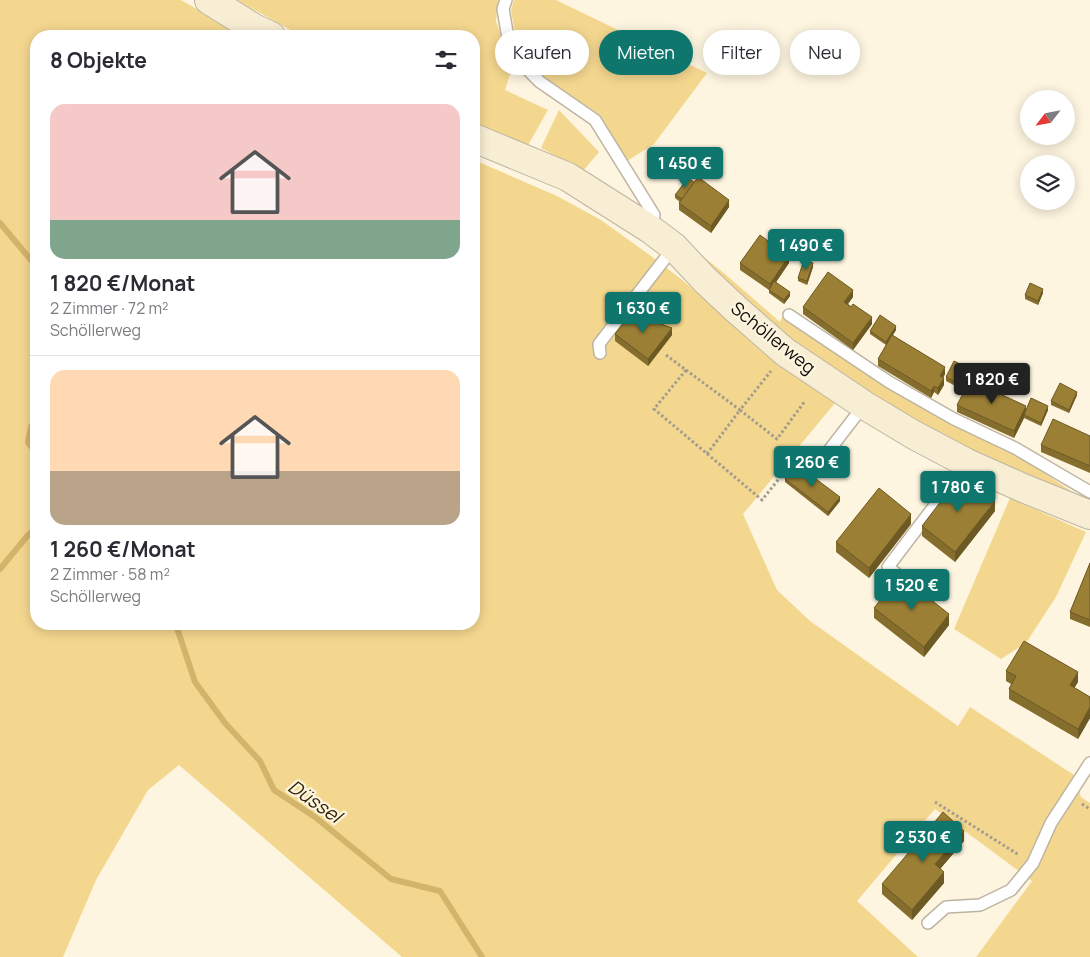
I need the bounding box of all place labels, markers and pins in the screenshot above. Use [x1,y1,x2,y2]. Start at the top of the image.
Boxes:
pin: 1 450 € [639,146,731,189]
pin: 1 490 € [760,228,852,271]
pin: 1 630 € [597,292,689,334]
pin: 1 820 € [946,362,1038,405]
pin: 1 260 € [766,446,858,488]
pin: 1 780 € [912,470,1004,513]
pin: 1 520 € [866,568,958,611]
pin: 2 530 € [877,820,969,863]

